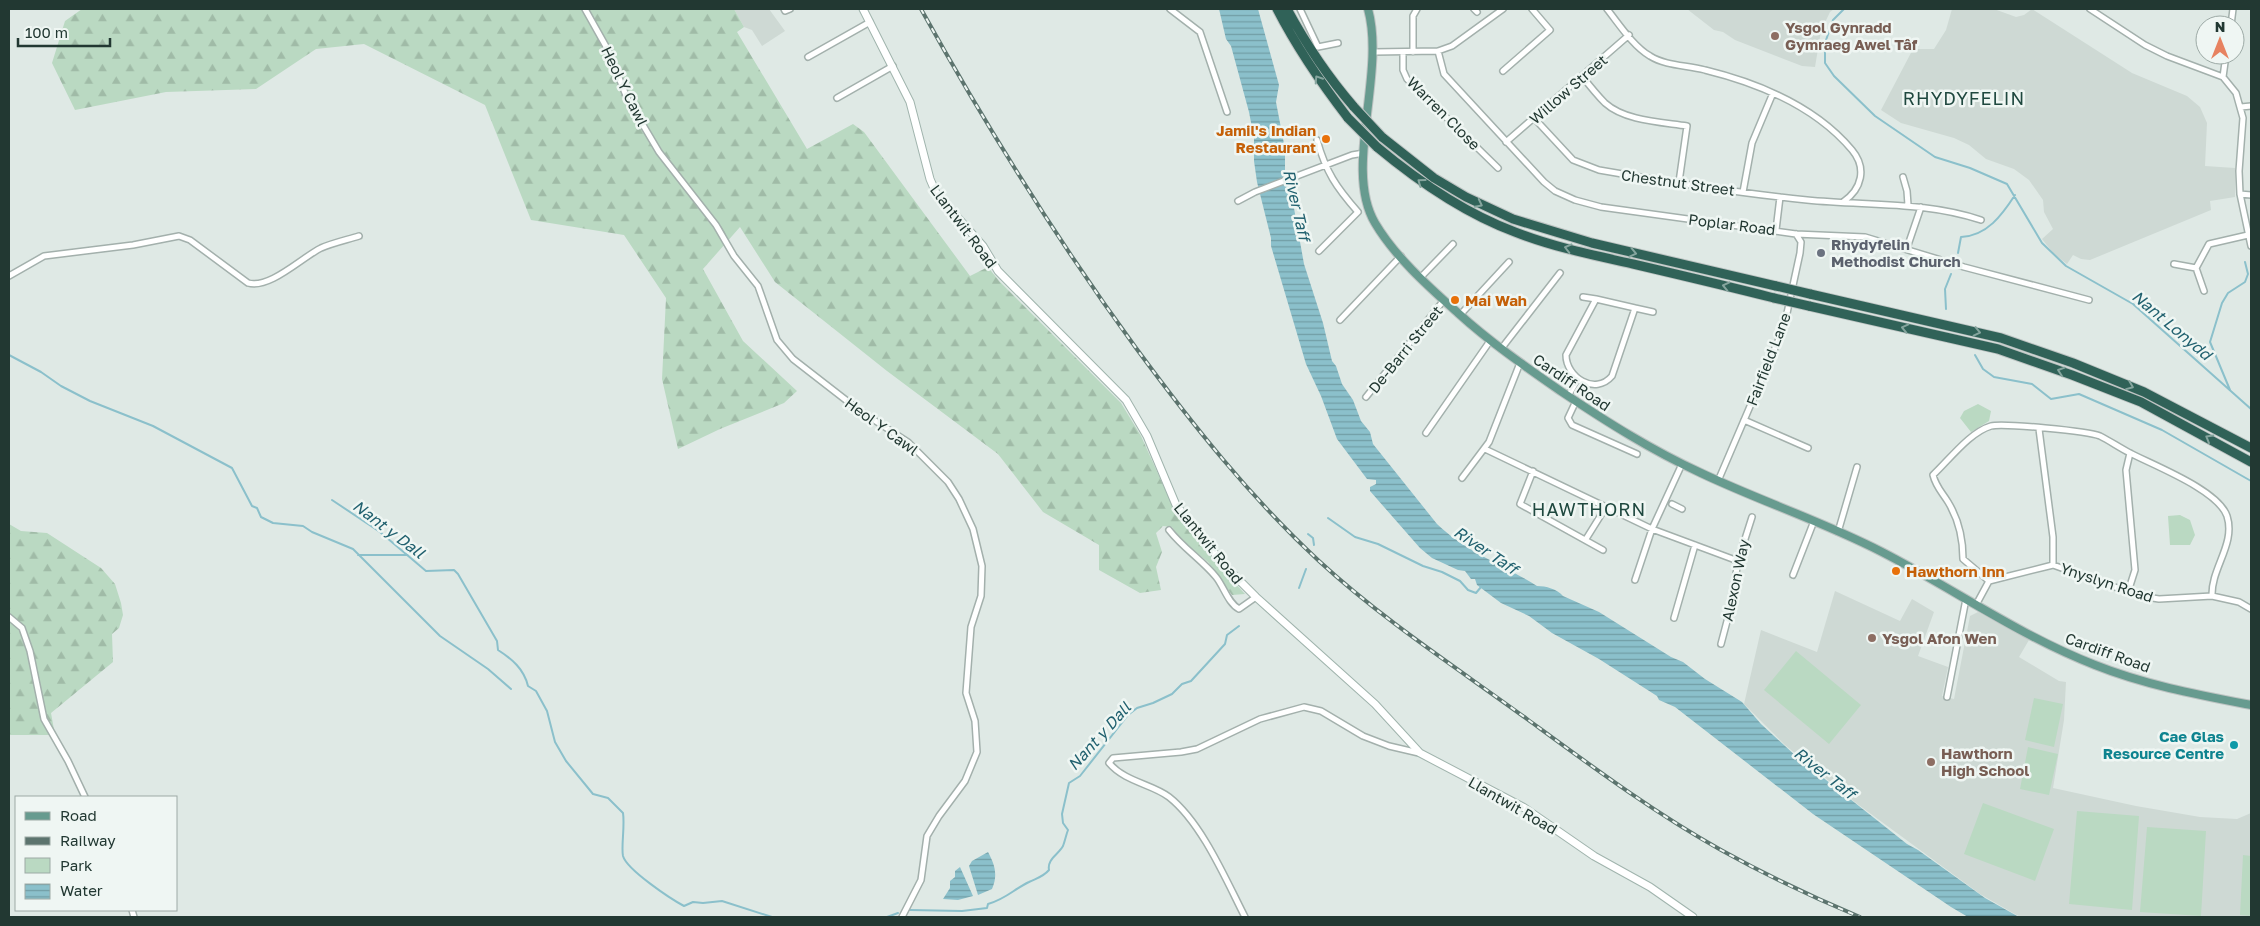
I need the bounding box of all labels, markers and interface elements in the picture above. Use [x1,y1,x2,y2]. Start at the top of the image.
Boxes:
scale bar [18,15,110,47]
north arrow [2195,15,2245,65]
place label: Ysgol Gynradd Gymraeg Awel Tâf [1785,18,1918,53]
text: N [2215,18,2225,35]
text: 100 m [25,23,68,41]
marker: Ysgol Gynradd Gymraeg Awel Tâf [1769,30,1781,42]
street label: Heol Y Cawl [598,43,652,129]
street label: Willow Street [1525,50,1611,128]
street label: Warren Close [1404,73,1485,154]
one-way arrow [1315,76,1325,85]
district label: RHYDYFELIN [1903,87,2025,109]
place label: Jamil's Indian Restaurant [1216,121,1316,156]
marker: Jamil's Indian Restaurant [1320,133,1332,145]
street label: Chestnut Street [1620,165,1736,199]
water label: River Taff [1279,167,1316,246]
one-way arrow [1417,179,1427,188]
street label: Llantwit Road [927,181,1001,271]
one-way arrow [1474,198,1483,208]
street label: Poplar Road [1687,210,1777,238]
place label: Rhydyfelin Methodist Church [1831,235,1961,270]
one-way arrow [1565,244,1573,254]
one-way arrow [1629,247,1638,258]
marker: Rhydyfelin Methodist Church [1815,247,1827,259]
one-way arrow [1722,281,1731,292]
water label: Nant Lonydd [2128,286,2217,365]
place label: Mai Wah [1465,291,1527,309]
marker: Mai Wah [1449,294,1461,306]
street label: De-Barri Street [1364,302,1446,396]
street label: Fairfield Lane [1742,310,1794,408]
one-way arrow [1900,323,1909,334]
one-way arrow [1973,326,1982,337]
street label: Cardiff Road [1530,350,1614,414]
one-way arrow [2057,367,2066,377]
one-way arrow [2125,380,2134,391]
street label: Heol Y Cawl [842,393,922,459]
one-way arrow [2205,434,2214,444]
water label: Nant y Dall [349,496,430,563]
district label: HAWTHORN [1532,498,1646,520]
street label: Llantwit Road [1171,499,1247,587]
water label: River Taff [1450,521,1524,580]
street label: Alexon Way [1718,537,1753,623]
street label: Ynyslyn Road [2058,559,2156,605]
place label: Hawthorn Inn [1906,562,2005,580]
marker: Hawthorn Inn [1890,565,1902,577]
street label: Cardiff Road [2063,628,2153,676]
place label: Ysgol Afon Wen [1882,629,1997,647]
marker: Ysgol Afon Wen [1866,632,1878,644]
water label: Nant y Dall [1063,697,1135,774]
place label: Cae Glas Resource Centre [2103,727,2224,762]
marker: Cae Glas Resource Centre [2228,739,2240,751]
water label: River Taff [1790,743,1862,805]
place label: Hawthorn High School [1941,744,2029,779]
marker: Hawthorn High School [1925,756,1937,768]
street label: Llantwit Road [1465,772,1561,838]
legend [15,796,178,911]
text: Road [60,806,97,824]
text: Railway [60,831,116,849]
text: Park [60,856,93,874]
text: Water [60,881,103,899]

